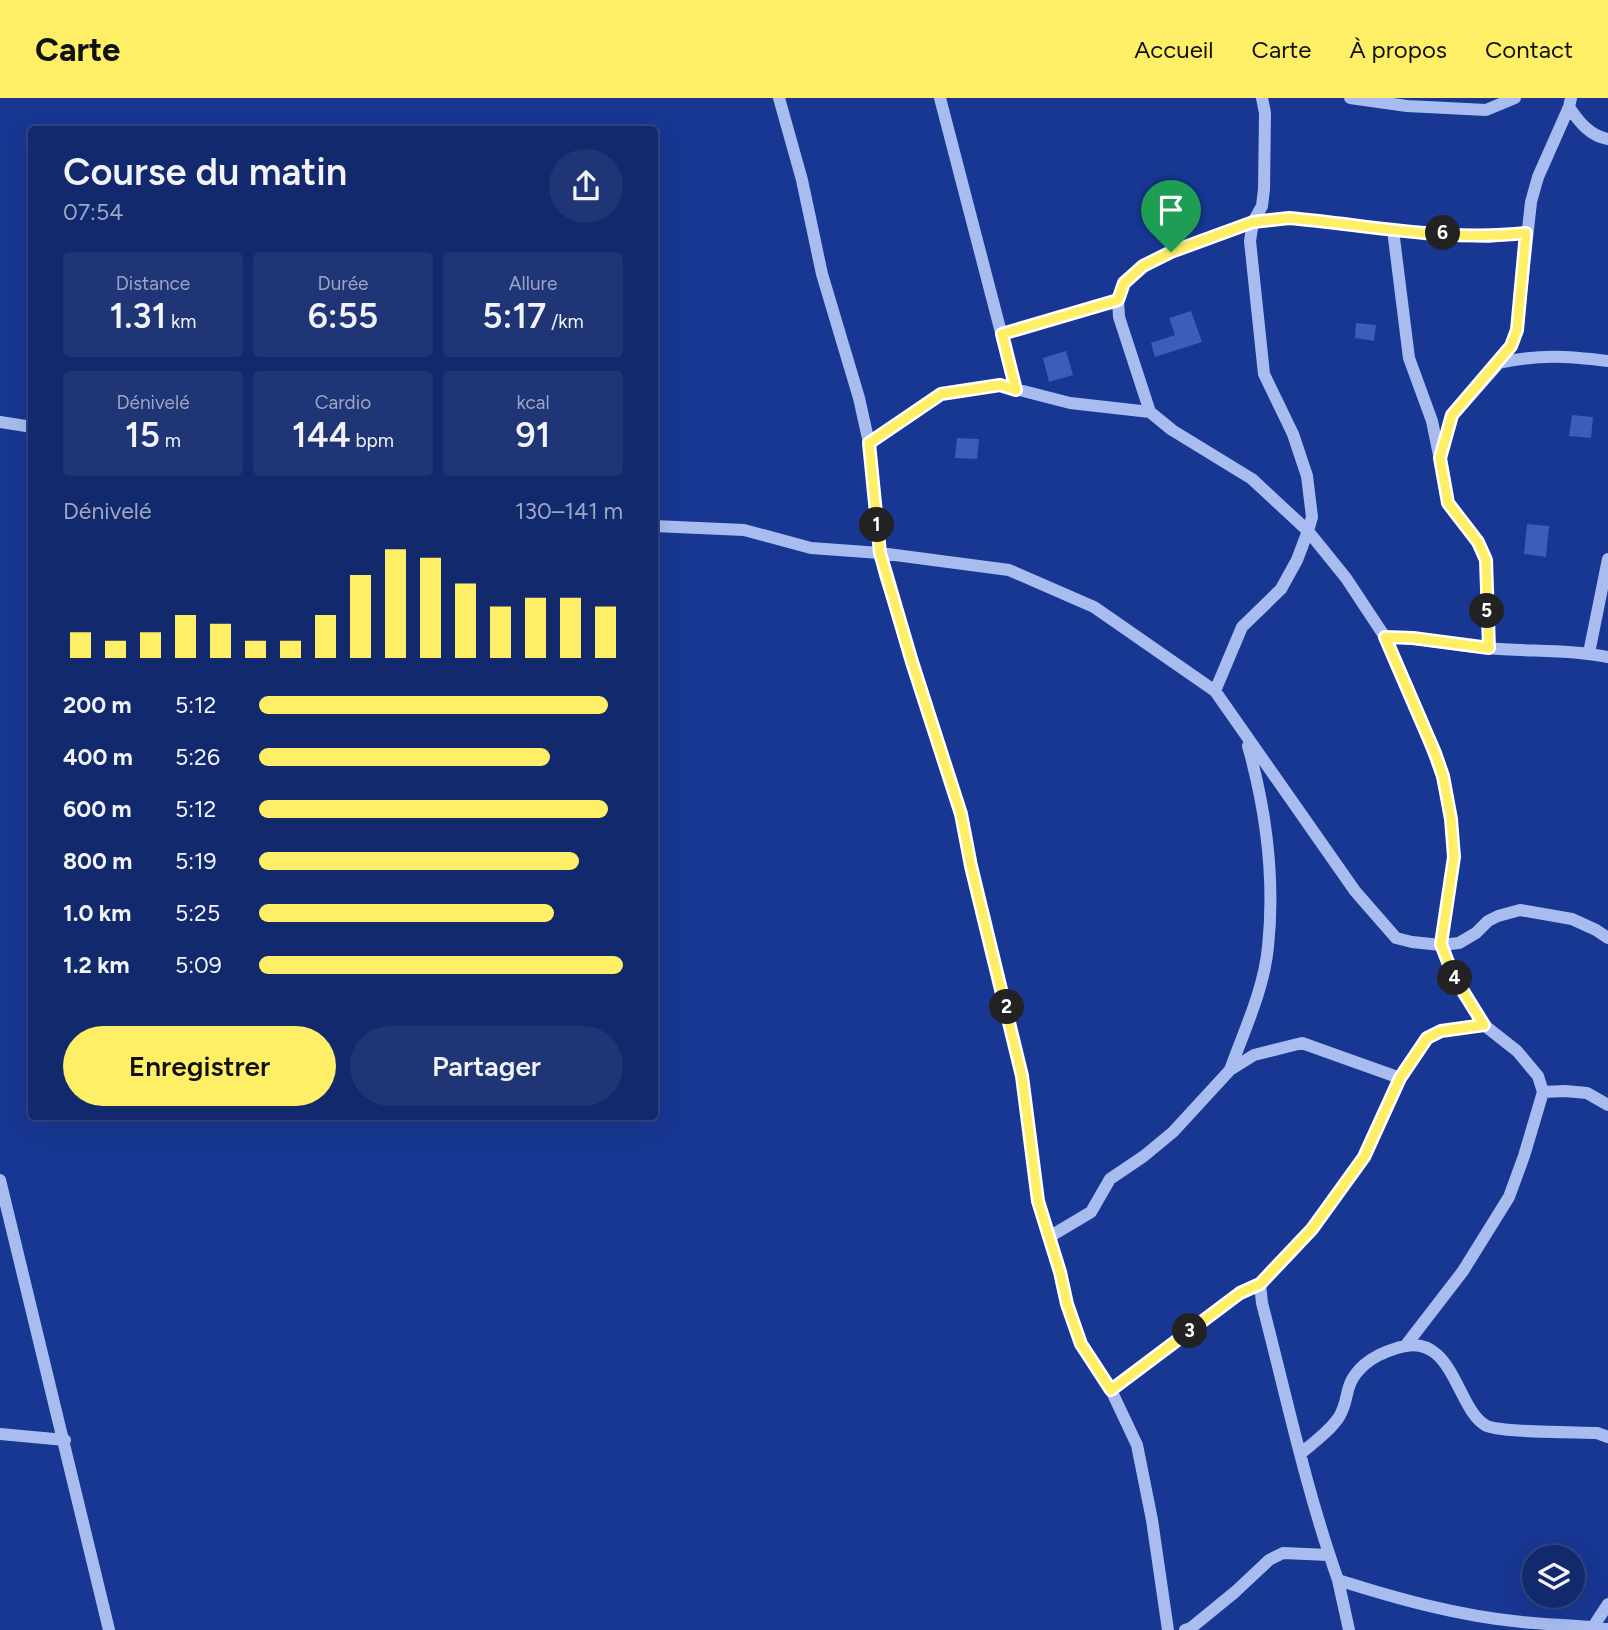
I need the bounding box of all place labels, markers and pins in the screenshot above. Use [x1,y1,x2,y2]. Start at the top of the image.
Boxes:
pin [1141,180,1201,252]
pin: 6 [1426,216,1460,250]
pin: 1 [860,508,894,542]
pin: 5 [1470,594,1504,628]
pin: 4 [1438,960,1472,996]
pin: 2 [990,990,1024,1024]
pin: 3 [1172,1314,1208,1348]

